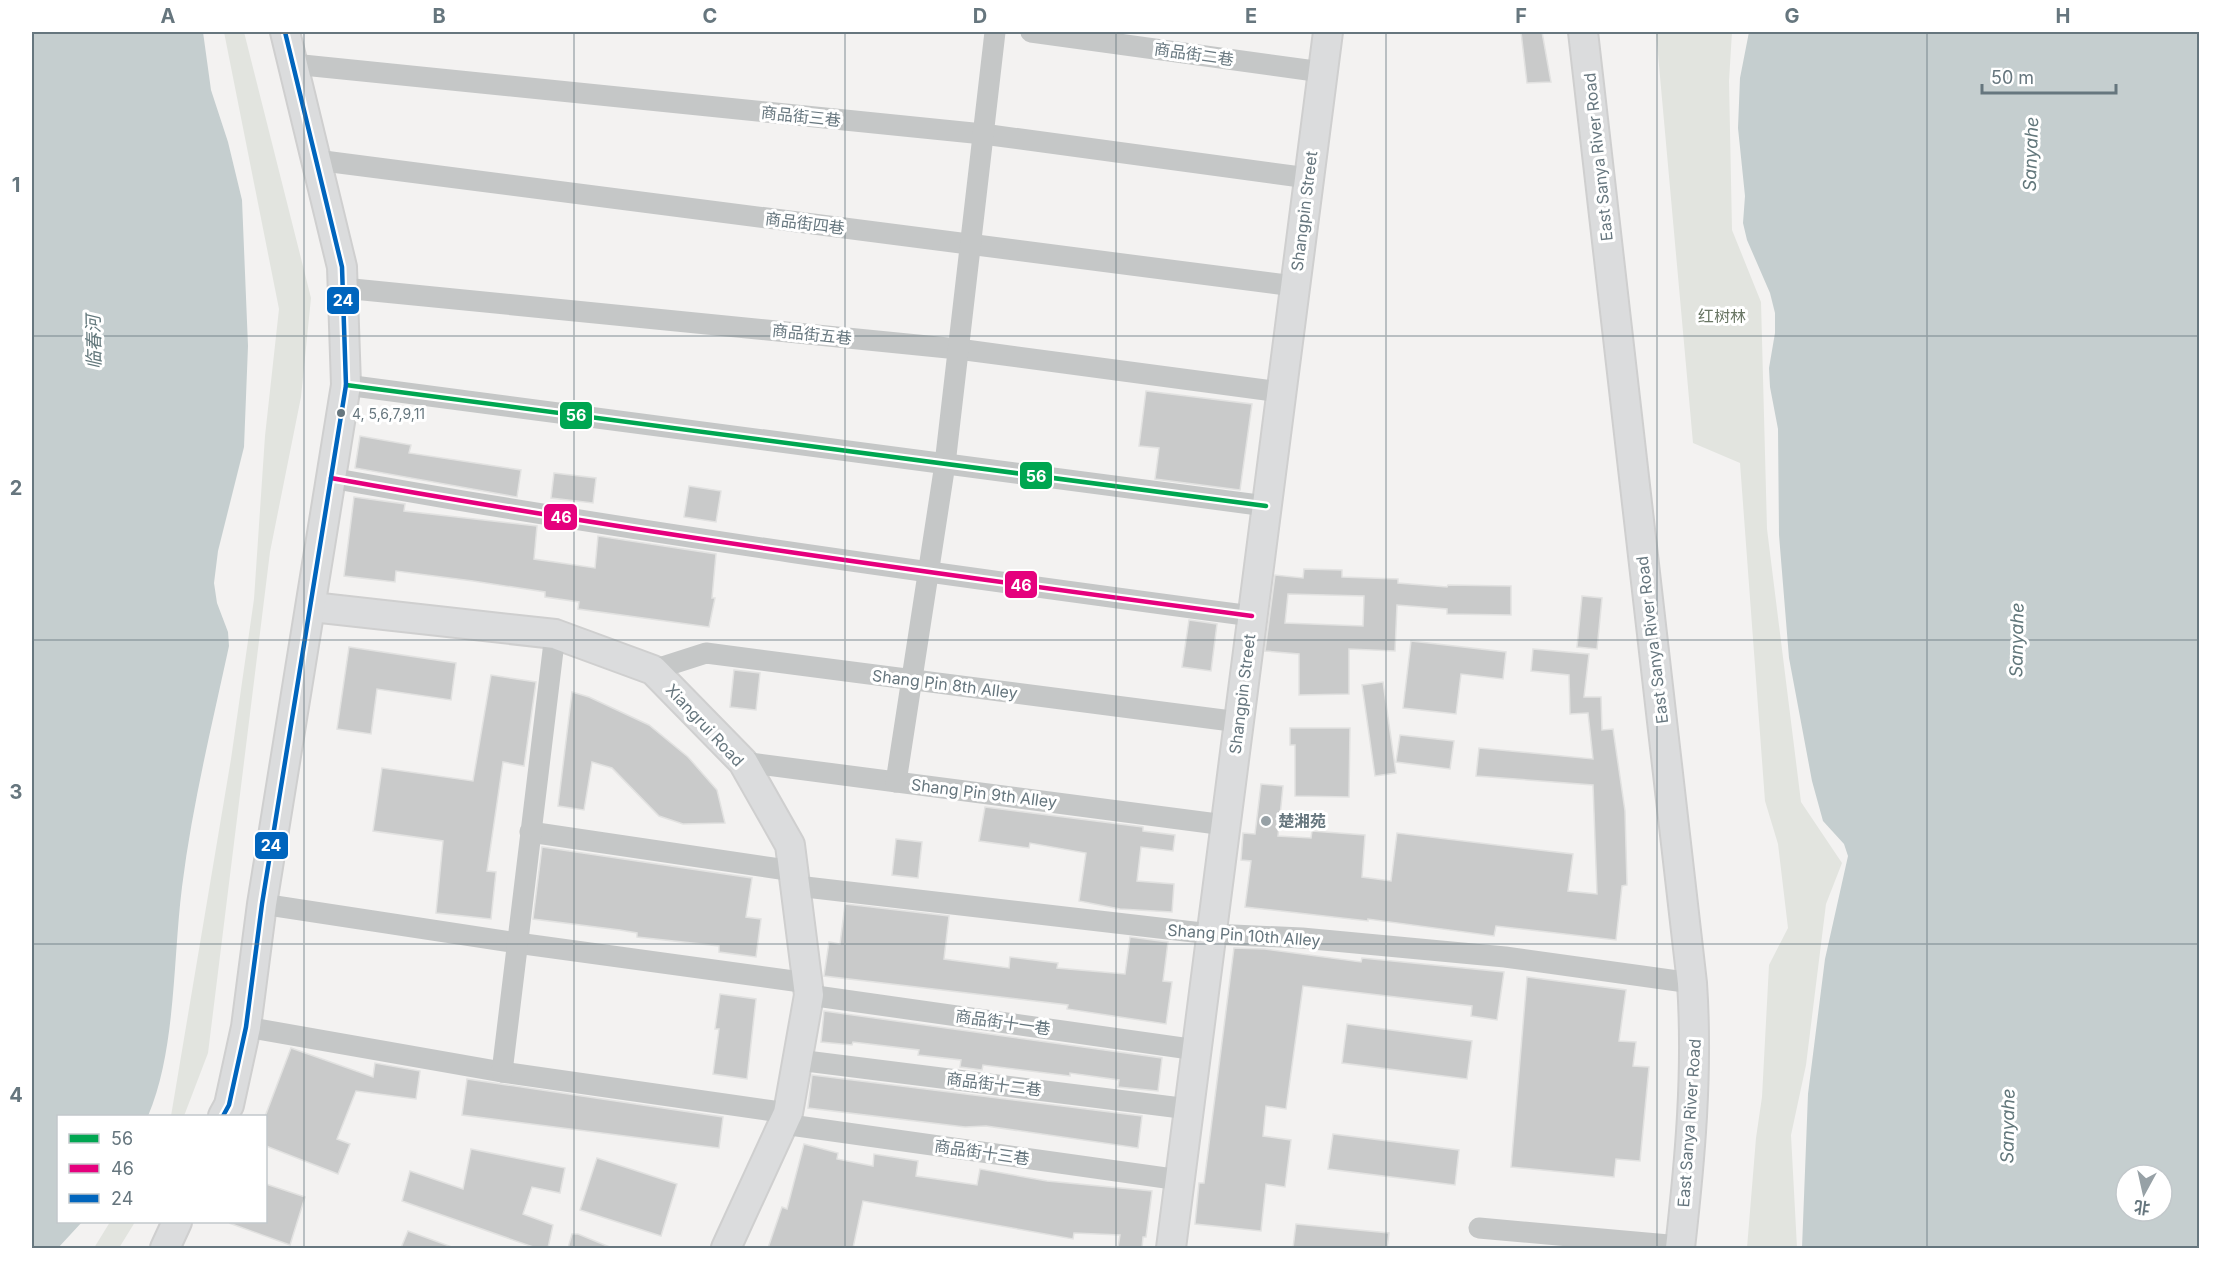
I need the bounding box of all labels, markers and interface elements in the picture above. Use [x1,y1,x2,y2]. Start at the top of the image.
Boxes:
text: A [161,4,176,28]
text: B [432,4,446,28]
text: C [703,4,717,28]
text: D [973,4,987,28]
text: E [1245,4,1257,28]
text: F [1515,4,1527,28]
text: G [1784,4,1800,28]
text: H [2056,4,2070,28]
street label: 商品街二巷 [1153,39,1235,69]
scale bar [1982,57,2116,95]
text: 50 m [1991,67,2034,88]
street label: East Sanya River Road [1579,72,1617,242]
street label: 商品街三巷 [760,102,842,130]
water label: Sanyahe [2019,116,2042,192]
street label: Shangpin Street [1287,150,1321,272]
text: 1 [12,173,20,197]
street label: 商品街四巷 [764,208,846,238]
line badge: 24 [326,286,360,315]
text: 24 [333,290,354,310]
park label: 红树林 [1698,306,1746,326]
water label: 临春河 [82,312,104,369]
street label: 商品街五巷 [771,320,853,348]
line badge: 56 [559,401,593,430]
place label: 4, 5,6,7,9,11 [352,405,425,422]
text: 56 [566,405,586,425]
marker: 4, 5,6,7,9,11 [335,407,347,419]
line badge: 56 [1019,461,1053,490]
text: 56 [1026,466,1046,486]
text: 2 [10,476,22,500]
line badge: 46 [543,503,578,531]
text: 46 [550,507,572,527]
street label: East Sanya River Road [1632,555,1672,725]
line badge: 46 [1004,570,1038,599]
text: 46 [1010,575,1032,595]
water label: Sanyahe [2005,602,2028,678]
street label: Shangpin Street [1225,633,1259,755]
street label: Shang Pin 8th Alley [871,665,1019,703]
street label: Xiangrui Road [662,680,748,770]
street label: Shang Pin 9th Alley [910,774,1058,812]
text: 3 [10,780,22,804]
place label: 楚湘苑 [1278,811,1326,831]
marker: 楚湘苑 [1259,814,1273,828]
line badge: 24 [254,831,289,860]
text: 24 [261,835,282,855]
street label: Shang Pin 10th Alley [1167,920,1321,950]
street label: 商品街十一巷 [954,1005,1052,1039]
street label: East Sanya River Road [1673,1038,1705,1208]
street label: 商品街十二巷 [945,1068,1043,1100]
text: 4 [9,1083,23,1107]
water label: Sanyahe [1996,1088,2019,1164]
legend [57,1115,267,1223]
text: 56 [111,1128,133,1149]
street label: 商品街十三巷 [933,1135,1031,1169]
text: 46 [111,1158,134,1179]
north arrow [2114,1163,2174,1223]
text: 24 [111,1188,133,1209]
text: 北 [2133,1197,2151,1219]

